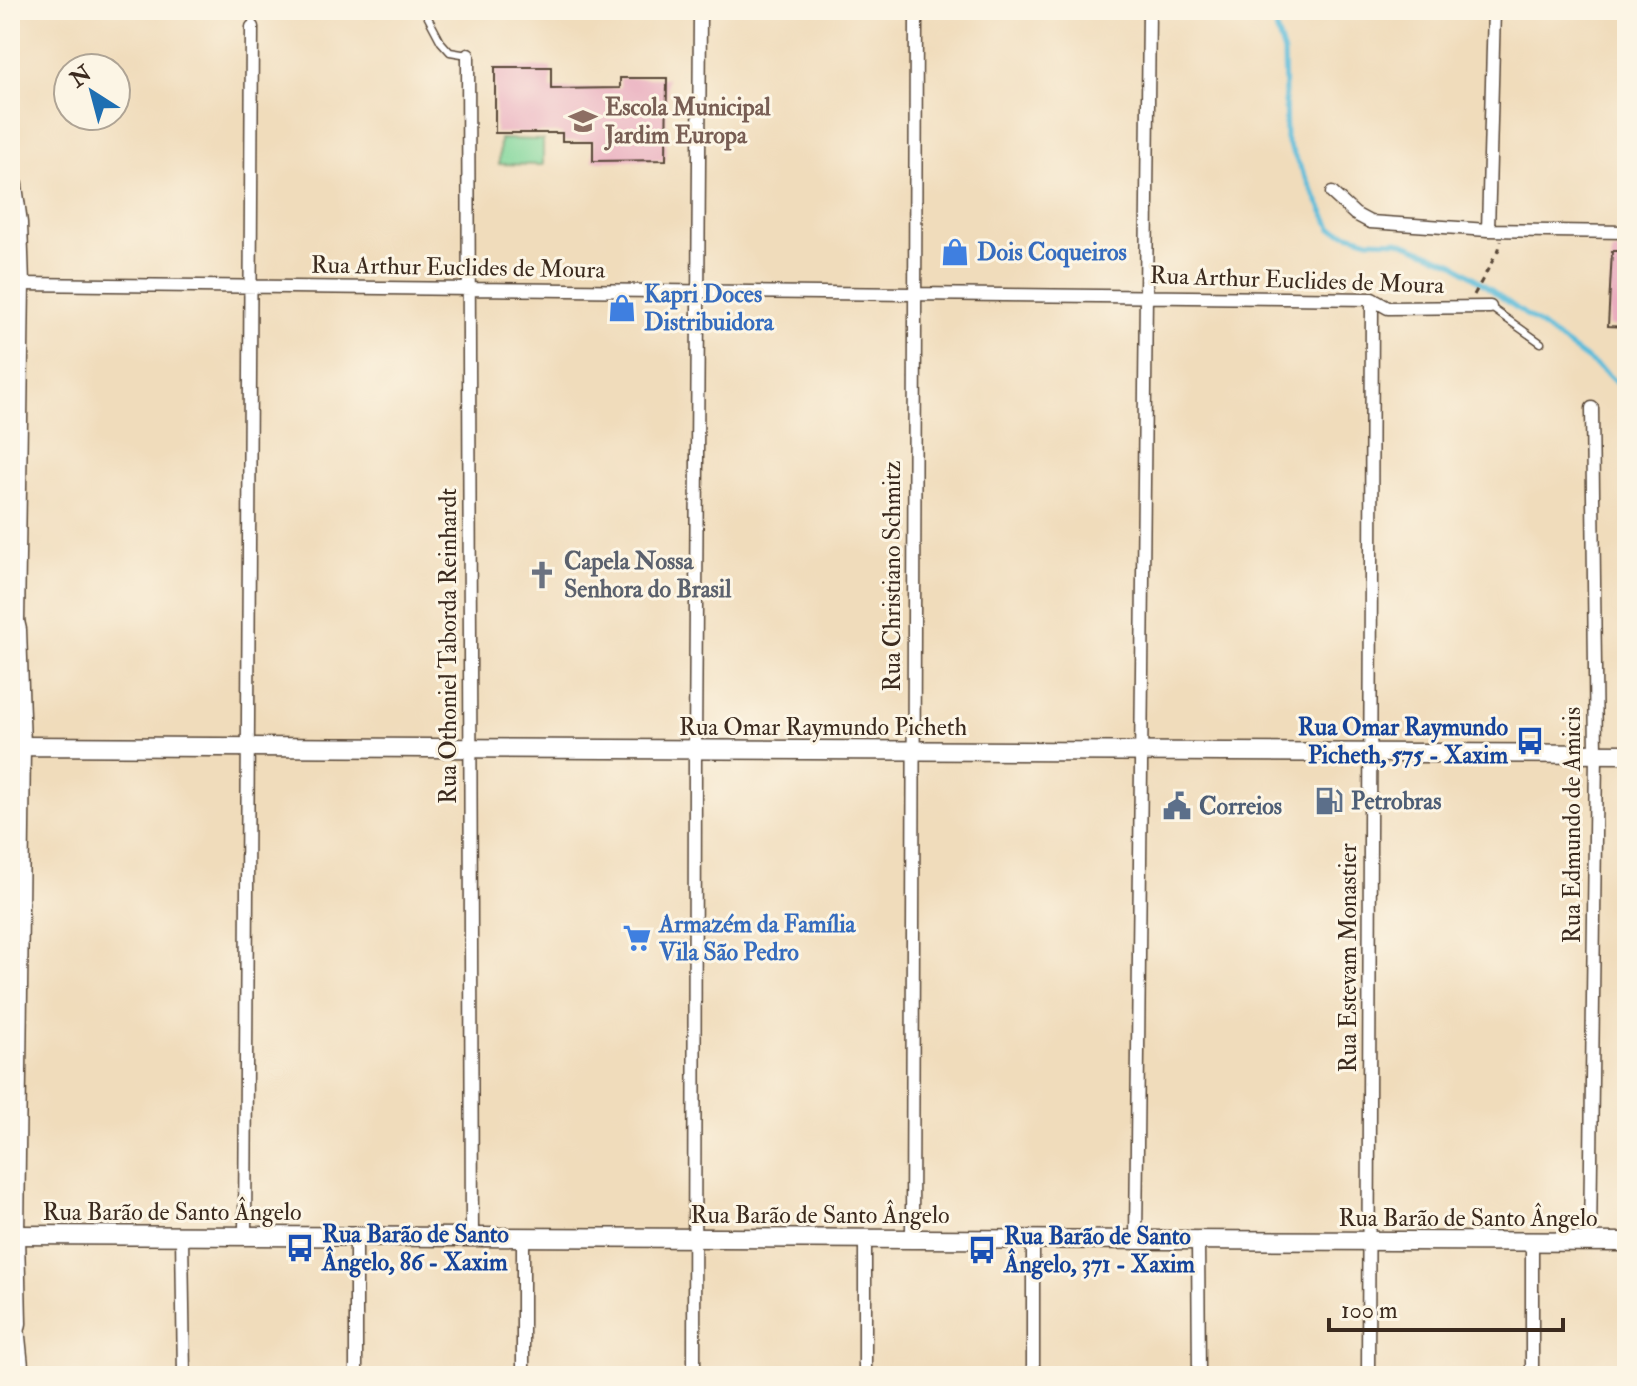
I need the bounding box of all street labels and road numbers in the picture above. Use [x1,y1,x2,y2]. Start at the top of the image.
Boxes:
street label: Rua Arthur Euclides de Moura [311,249,607,286]
street label: Rua Arthur Euclides de Moura [1149,260,1446,301]
street label: Rua Christiano Schmitz [877,460,908,691]
street label: Rua Othoniel Taborda Reinhardt [433,488,464,804]
street label: Rua Edmundo de Amicis [1557,707,1588,943]
street label: Rua Omar Raymundo Picheth [679,712,967,743]
street label: Rua Estevam Monastier [1333,843,1364,1073]
street label: Rua Barão de Santo Ângelo [43,1196,301,1228]
street label: Rua Barão de Santo Ângelo [691,1199,949,1231]
street label: Rua Barão de Santo Ângelo [1339,1202,1597,1234]

